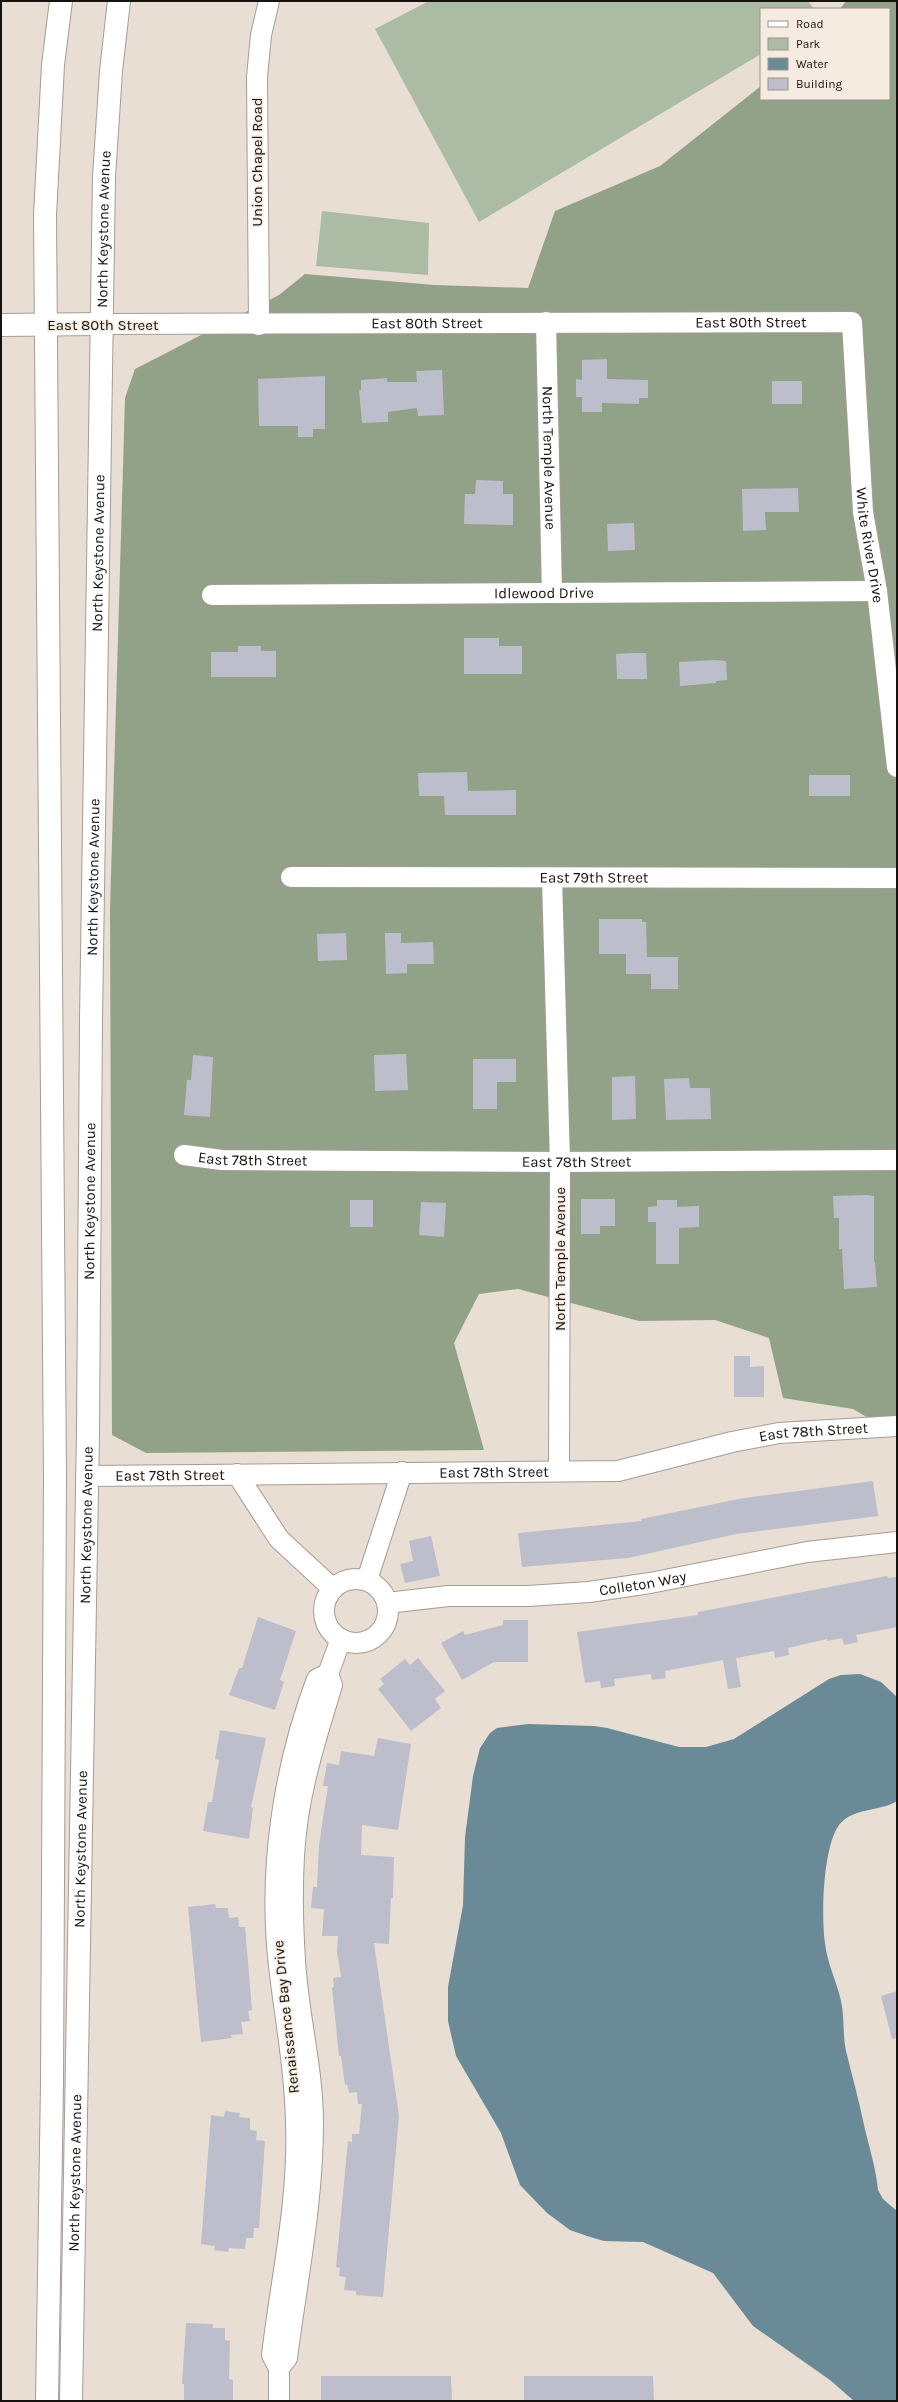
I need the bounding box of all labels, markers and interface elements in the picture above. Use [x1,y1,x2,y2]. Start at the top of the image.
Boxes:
legend [760,8,890,100]
text: Road [796,17,824,31]
text: Park [796,37,821,51]
text: Water [796,57,829,71]
text: Building [796,77,843,91]
street label: Union Chapel Road [248,97,266,227]
street label: North Keystone Avenue [93,150,115,308]
street label: East 80th Street [695,313,807,331]
street label: East 80th Street [371,314,483,332]
street label: East 80th Street [47,316,159,334]
street label: North Temple Avenue [538,386,560,530]
street label: North Keystone Avenue [88,474,108,632]
street label: White River Drive [853,487,887,604]
street label: Idlewood Drive [494,584,594,602]
street label: North Keystone Avenue [83,798,103,956]
street label: East 79th Street [539,868,649,887]
street label: North Keystone Avenue [80,1122,99,1280]
street label: East 78th Street [197,1148,308,1170]
street label: East 78th Street [522,1153,632,1171]
street label: North Temple Avenue [551,1187,569,1331]
street label: East 78th Street [757,1419,869,1446]
street label: North Keystone Avenue [76,1446,97,1604]
street label: East 78th Street [439,1463,549,1482]
street label: East 78th Street [115,1466,225,1485]
street label: Colleton Way [598,1567,688,1599]
street label: North Keystone Avenue [70,1770,91,1928]
street label: Renaissance Bay Drive [269,1940,303,2094]
street label: North Keystone Avenue [65,2094,85,2252]

